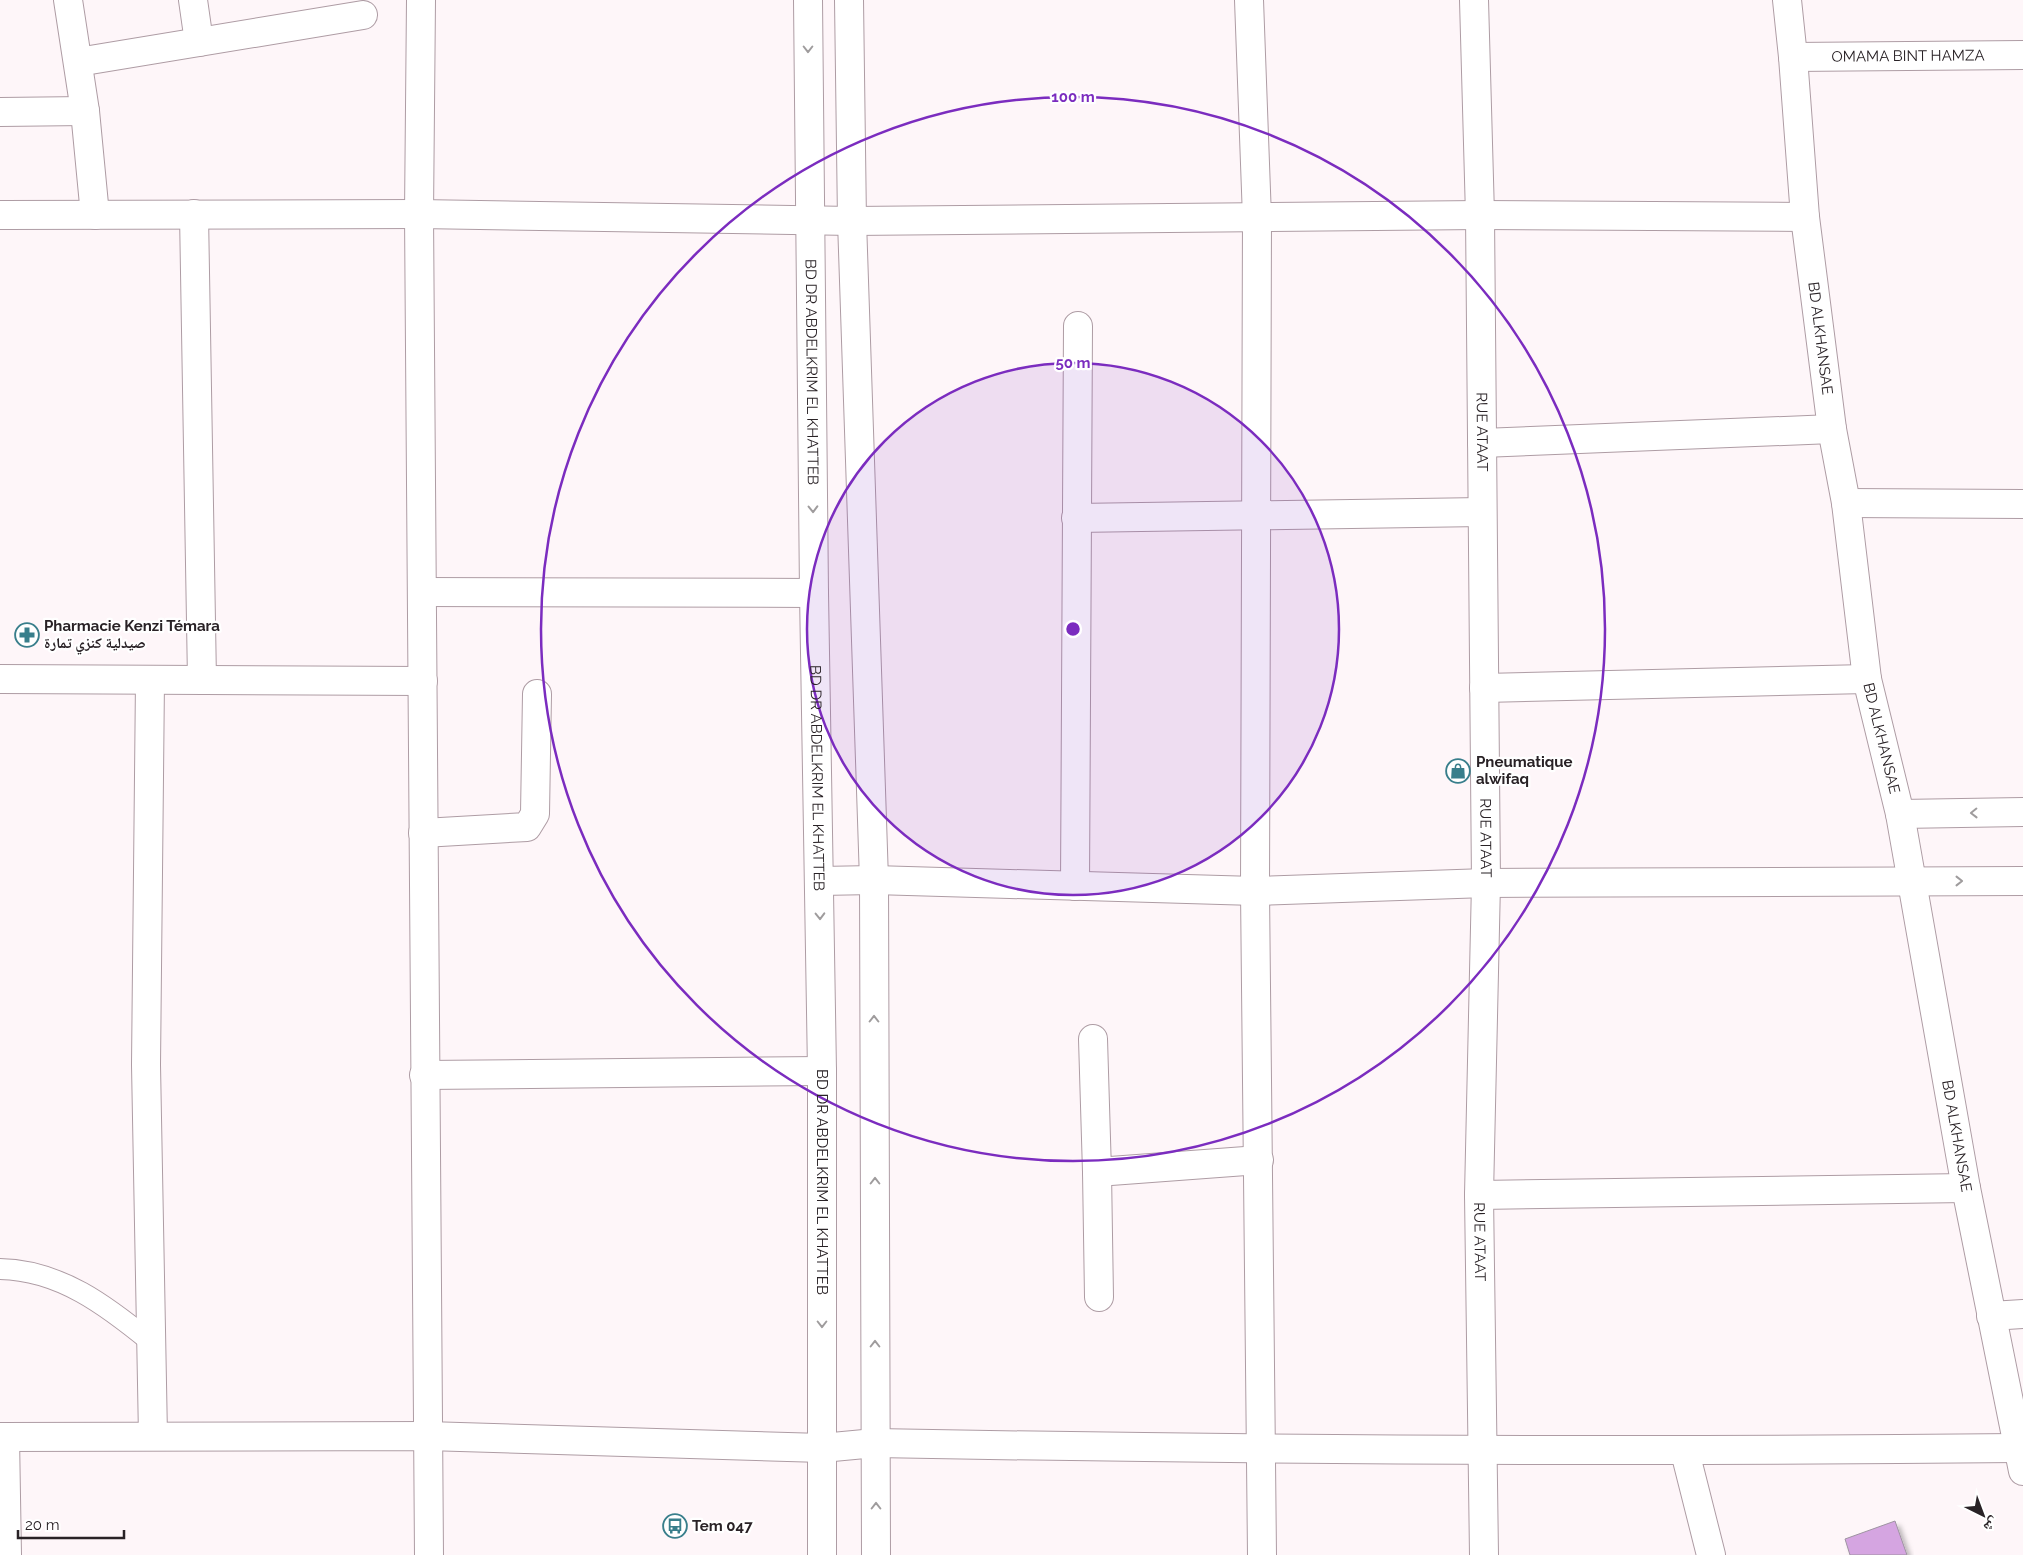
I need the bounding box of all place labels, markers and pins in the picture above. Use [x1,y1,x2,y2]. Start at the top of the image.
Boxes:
place label: Pharmacie Kenzi Témara صيدلية كنزي تمارة [44,617,220,655]
centre of rings [1064,620,1082,638]
pharmacy icon: Pharmacie Kenzi Témara صيدلية كنزي تمارة [14,622,40,648]
place label: Pneumatique alwifaq [1476,753,1573,788]
shop icon: Pneumatique alwifaq [1445,758,1471,784]
bus stop icon: Tem 047 [662,1513,688,1539]
place label: Tem 047 [692,1517,753,1535]

